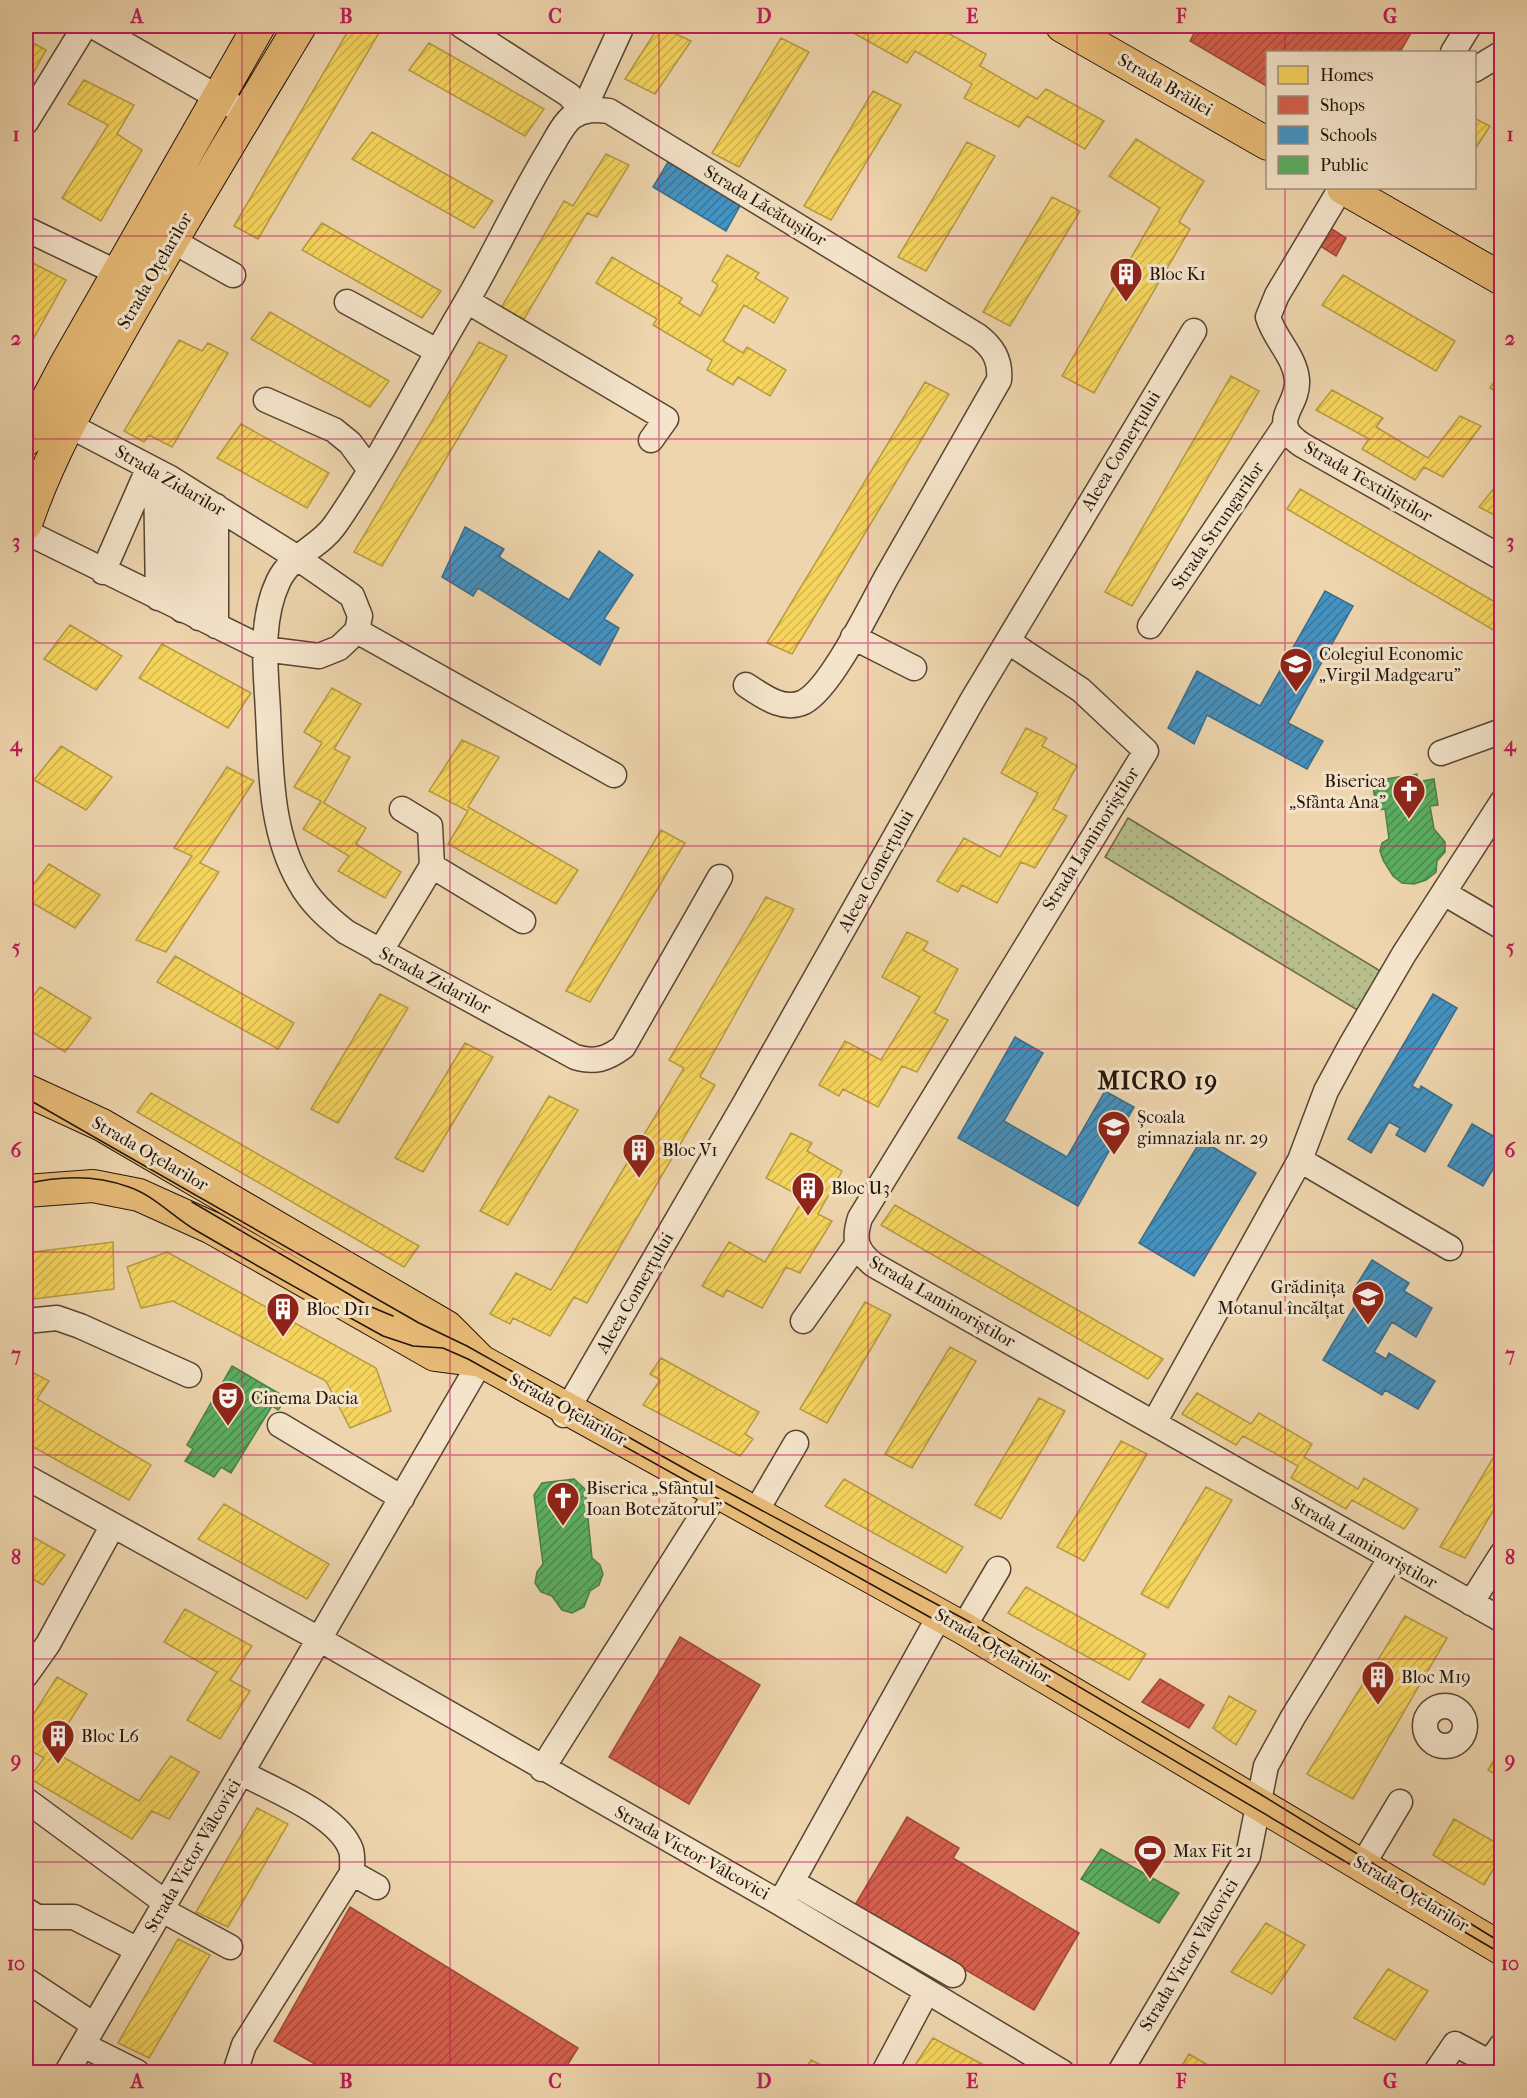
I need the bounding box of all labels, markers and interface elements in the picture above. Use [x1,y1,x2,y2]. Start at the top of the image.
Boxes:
text: A [129,5,145,28]
text: B [339,5,353,28]
text: C [548,5,562,28]
text: D [756,5,772,28]
text: E [966,5,978,28]
text: F [1175,5,1187,28]
text: G [1383,5,1397,28]
street label: Strada Brăilei [1114,49,1217,121]
legend [1266,51,1476,189]
text: Homes [1320,65,1374,86]
text: Shops [1320,95,1365,116]
text: 1 [12,123,20,146]
text: 1 [1506,123,1514,146]
text: Schools [1320,125,1377,146]
text: Public [1320,155,1368,176]
street label: Strada Lăcătușilor [700,161,830,251]
street label: Strada Oțelarilor [113,209,197,333]
building icon: Bloc K1 [1108,256,1144,303]
place label: Bloc K1 [1149,264,1206,285]
text: 2 [11,327,21,350]
text: 2 [1505,327,1515,350]
street label: Aleea Comerțului [1076,387,1165,516]
street label: Strada Textiliștilor [1300,437,1436,527]
street label: Strada Zidarilor [111,441,229,521]
street label: Strada Strungarilor [1167,458,1269,594]
text: 3 [12,530,20,553]
text: 3 [1506,530,1514,553]
place label: Colegiul Economic „Virgil Madgearu" [1319,644,1463,686]
school or university icon: Colegiul Economic „Virgil Madgearu" [1278,646,1314,693]
text: 4 [9,733,23,757]
text: 4 [1503,733,1517,757]
street label: Strada Laminoriștilor [1038,763,1144,915]
place label: Biserica „Sfânta Ana" [1289,771,1387,813]
church icon: Biserica „Sfânta Ana" [1391,773,1427,820]
street label: Aleea Comerțului [833,806,919,936]
text: 5 [12,936,21,959]
text: 5 [1506,936,1515,959]
street label: Strada Zidarilor [375,943,495,1019]
district label: MICRO 19 [1097,1067,1219,1095]
place label: Școala gimnaziala nr. 29 [1137,1107,1268,1149]
school or university icon: Școala gimnaziala nr. 29 [1096,1109,1132,1156]
street label: Strada Oțelarilor [88,1112,212,1196]
building icon: Bloc V1 [621,1132,657,1179]
text: 6 [11,1139,23,1162]
text: 6 [1505,1139,1517,1162]
place label: Bloc V1 [662,1140,718,1161]
building icon: Bloc U3 [790,1170,826,1217]
place label: Bloc U3 [831,1178,890,1199]
street label: Aleea Comerțului [591,1228,678,1358]
street label: Strada Laminoriștilor [865,1252,1019,1353]
place label: Grădinița Motanul încălțat [1218,1277,1346,1319]
school or university icon: Grădinița Motanul încălțat [1350,1279,1386,1326]
building icon: Bloc D11 [265,1291,301,1338]
place label: Bloc D11 [306,1299,370,1320]
text: 7 [10,1343,21,1366]
text: 7 [1504,1343,1515,1366]
street label: Strada Oțelarilor [506,1369,631,1451]
theatre icon: Cinema Dacia [210,1380,246,1427]
place label: Cinema Dacia [251,1388,359,1409]
place label: Biserica „Sfântul Ioan Botezătorul" [586,1478,722,1520]
church icon: Biserica „Sfântul Ioan Botezătorul" [545,1480,581,1527]
street label: Strada Laminoriștilor [1287,1493,1441,1594]
text: 8 [11,1546,21,1569]
text: 8 [1505,1546,1515,1569]
street label: Strada Oțelarilor [931,1604,1055,1688]
building icon: Bloc M19 [1360,1659,1396,1706]
place label: Bloc M19 [1401,1667,1471,1688]
building icon: Bloc L6 [40,1718,76,1765]
place label: Bloc L6 [81,1726,139,1747]
text: 9 [10,1749,21,1772]
text: 9 [1504,1749,1515,1772]
street label: Strada Victor Vâlcovici [140,1775,246,1937]
street label: Strada Victor Vâlcovici [611,1802,774,1905]
sports icon: Max Fit 21 [1132,1833,1168,1880]
place label: Max Fit 21 [1173,1841,1252,1862]
street label: Strada Oțelarilor [1349,1851,1473,1937]
street label: Strada Victor Vâlcovici [1135,1874,1243,2035]
text: 10 [7,1952,25,1975]
text: 10 [1501,1952,1519,1975]
text: A [129,2070,145,2093]
text: B [339,2070,353,2093]
text: C [548,2070,562,2093]
text: D [756,2070,772,2093]
text: E [966,2070,978,2093]
text: F [1175,2070,1187,2093]
text: G [1383,2070,1397,2093]

